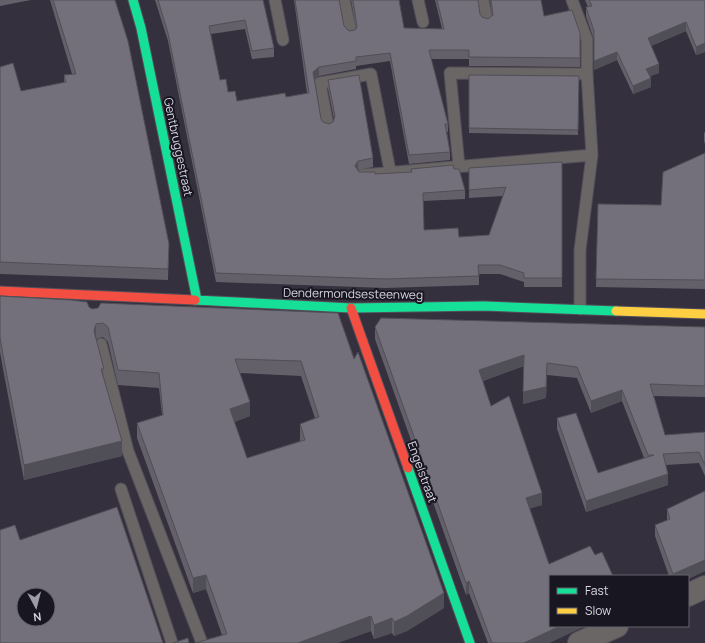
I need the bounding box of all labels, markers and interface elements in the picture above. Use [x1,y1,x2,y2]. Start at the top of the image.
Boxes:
street label: Gentbruggestraat [160,96,197,198]
street label: Dendermondsesteenweg [283,284,423,303]
street label: Engelstraat [404,439,442,505]
legend [549,575,689,627]
text: Fast [585,582,609,599]
north arrow [16,587,56,627]
text: Slow [585,602,611,619]
text: N [32,609,42,625]

